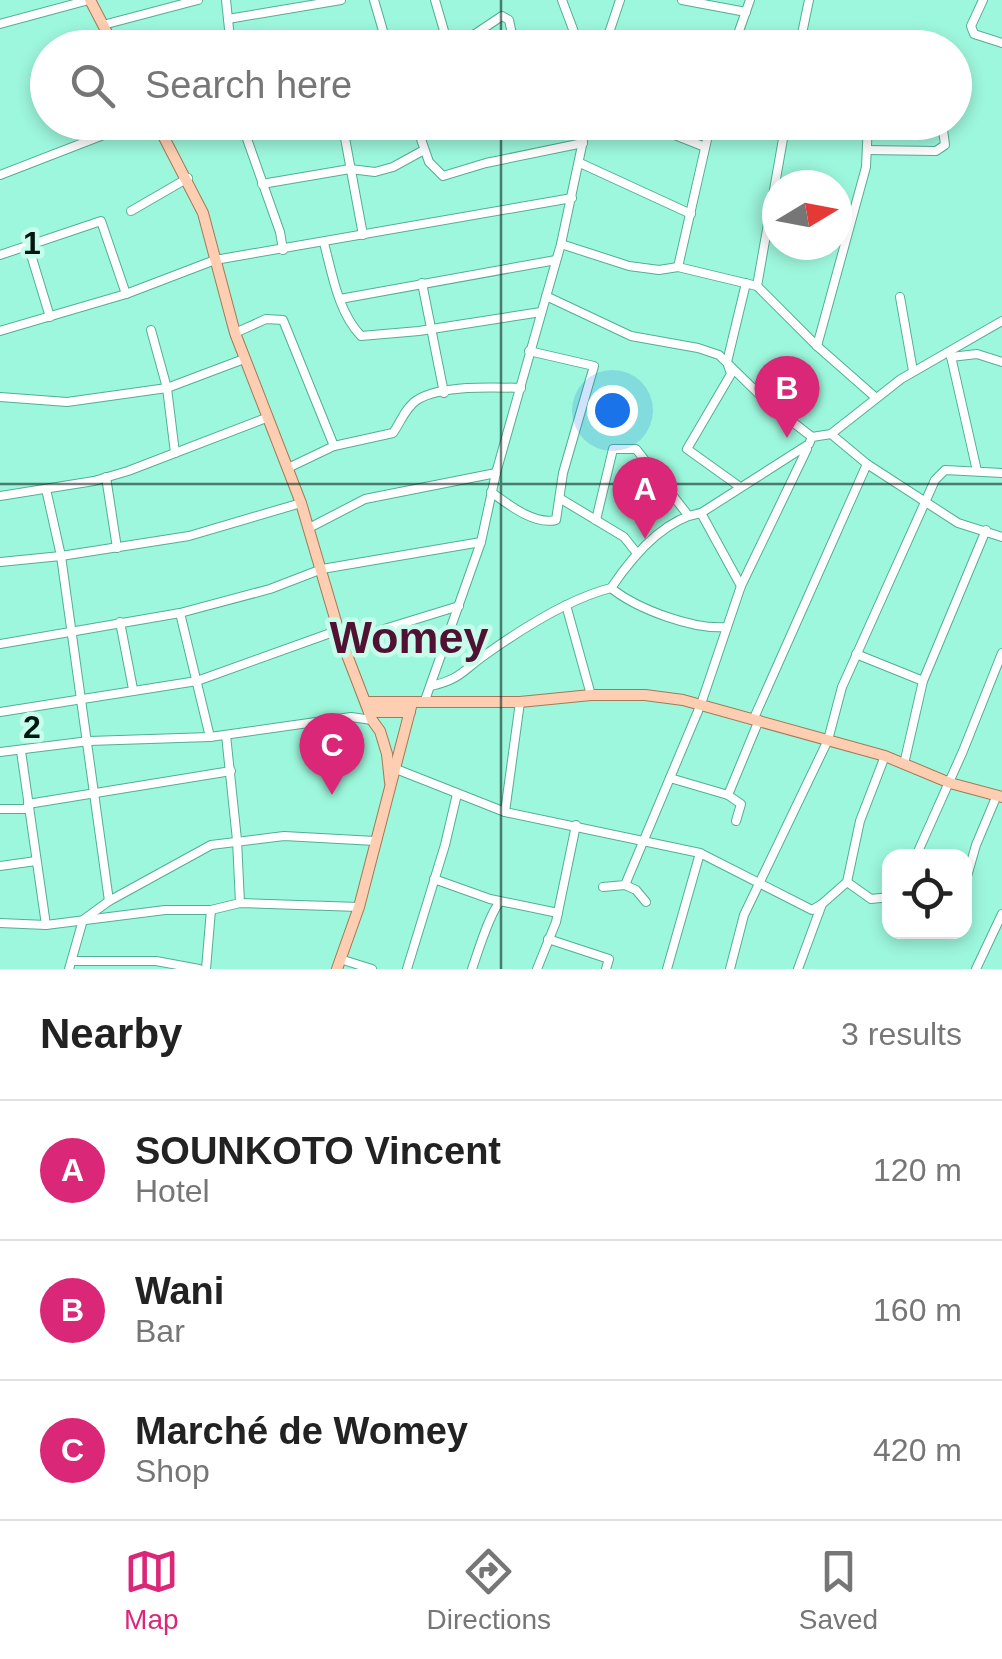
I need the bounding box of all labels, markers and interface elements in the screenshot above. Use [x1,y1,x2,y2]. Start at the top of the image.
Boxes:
search box [30,30,972,140]
icon: search [65,58,120,113]
text: Search here [145,64,352,106]
north arrow [762,170,852,260]
text: 1 [23,225,41,261]
pin: B [754,356,820,438]
your location [587,385,638,436]
pin: A [612,456,678,539]
district label: Womey [329,612,489,663]
text: 2 [23,709,41,745]
pin: C [300,712,364,795]
map controls [882,849,972,939]
button: locate [882,849,972,939]
text: Nearby [40,1010,182,1057]
text: 3 results [841,1016,962,1052]
text: SOUNKOTO Vincent [135,1130,501,1172]
text: A [61,1152,84,1188]
text: 120 m [873,1152,962,1188]
text: Hotel [135,1173,210,1209]
text: Wani [135,1270,224,1312]
text: B [61,1292,84,1328]
text: 160 m [873,1292,962,1328]
text: Bar [135,1313,185,1349]
text: Marché de Womey [135,1410,468,1452]
text: C [61,1432,84,1468]
text: 420 m [873,1432,962,1468]
text: Shop [135,1453,210,1489]
tab: Map [124,1544,179,1636]
tab: Directions [427,1544,551,1636]
tab: Saved [799,1544,878,1636]

